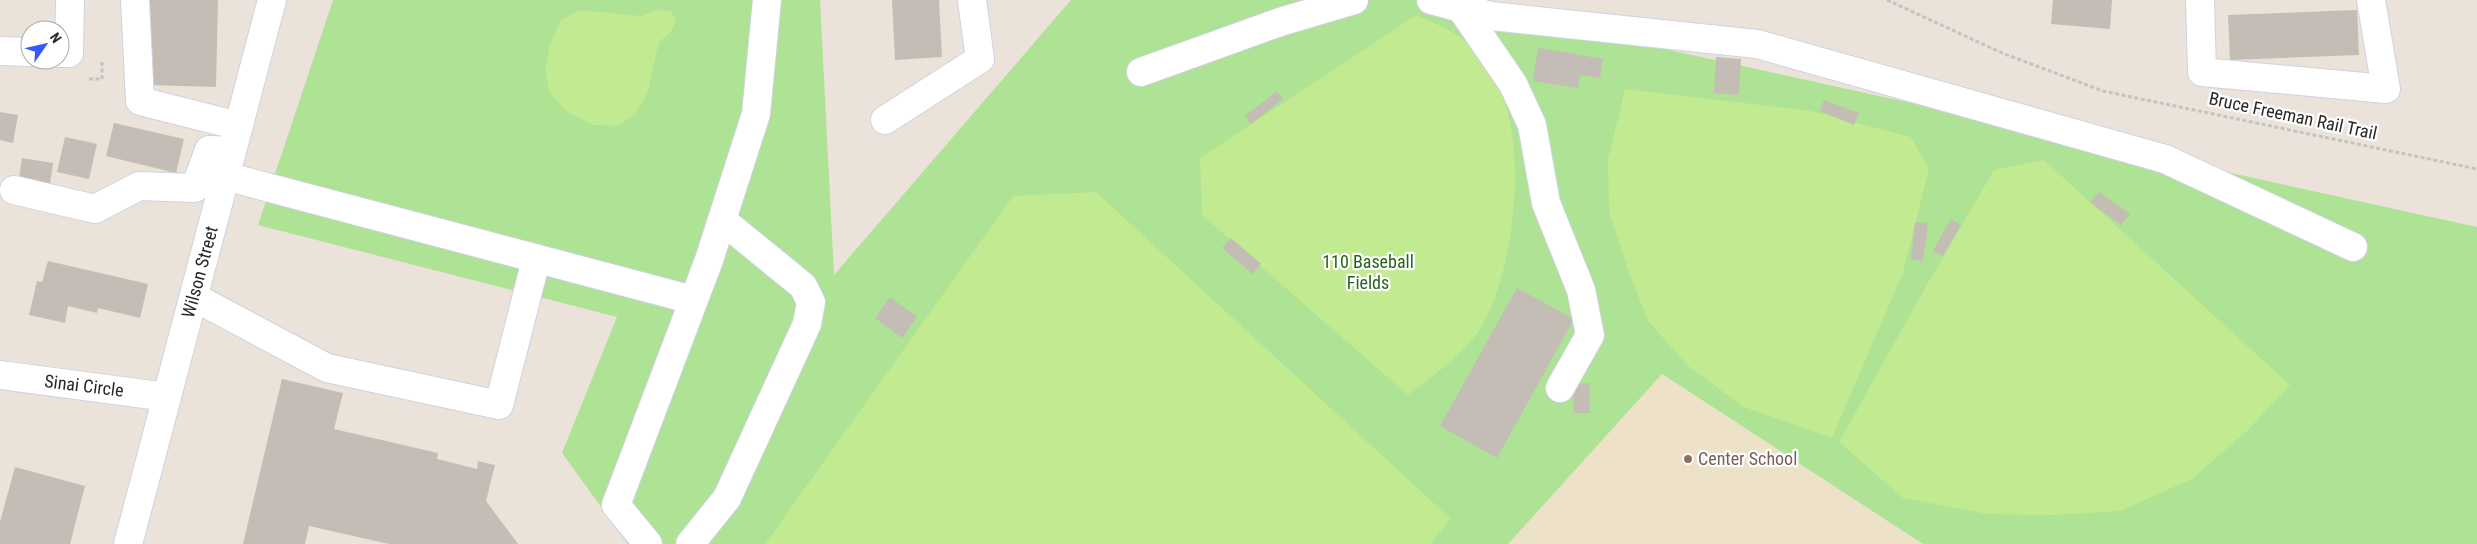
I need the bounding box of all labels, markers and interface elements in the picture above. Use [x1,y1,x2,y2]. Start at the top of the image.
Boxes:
north arrow [20,20,70,70]
text: N [47,30,65,46]
street label: Bruce Freeman Rail Trail [2207,87,2379,144]
street label: Wilson Street [177,224,222,320]
park label: 110 Baseball Fields [1322,251,1414,293]
street label: Sinai Circle [43,370,125,401]
place label: Center School [1698,448,1797,469]
marker: Center School [1682,453,1694,465]

